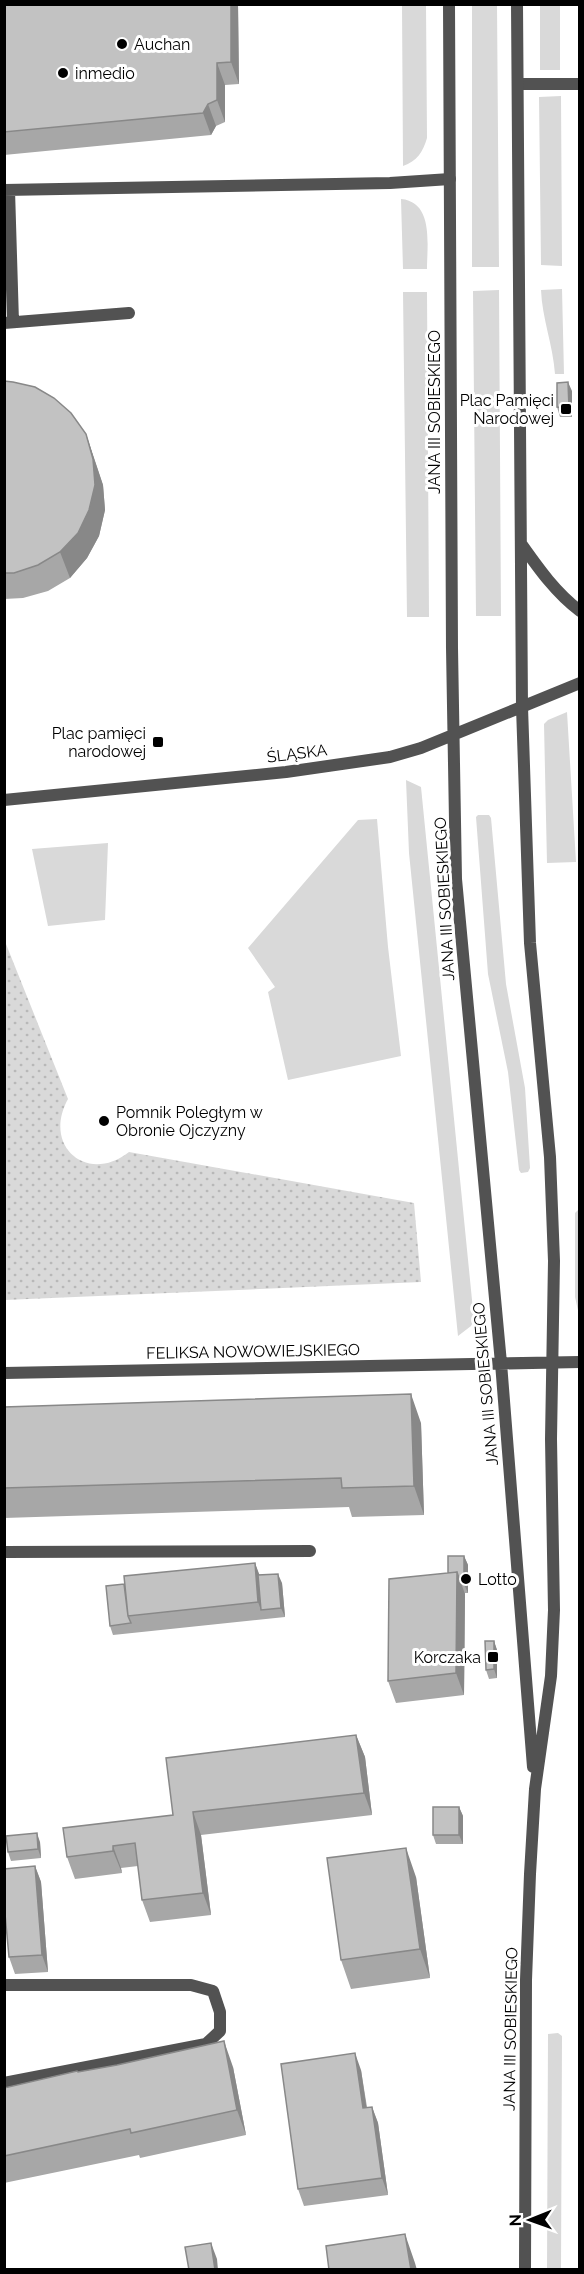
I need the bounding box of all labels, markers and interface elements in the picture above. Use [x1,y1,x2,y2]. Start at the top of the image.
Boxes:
place label: Auchan [134,35,190,54]
marker: Auchan [115,37,129,51]
place label: inmedio [75,64,135,83]
marker: inmedio [56,66,70,80]
street label: JANA III SOBIESKIEGO [425,330,444,494]
place label: Plac Pamięci Narodowej [460,391,554,428]
marker: Plac Pamięci Narodowej [559,402,573,416]
place label: Plac pamięci narodowej [52,724,146,761]
marker: Plac pamięci narodowej [151,735,165,749]
street label: ŚLĄSKA [266,739,329,767]
street label: JANA III SOBIESKIEGO [431,817,458,981]
place label: Pomnik Poległym w Obronie Ojczyzny [116,1103,263,1140]
marker: Pomnik Poległym w Obronie Ojczyzny [97,1114,111,1128]
street label: JANA III SOBIESKIEGO [469,1301,502,1466]
street label: FELIKSA NOWOWIEJSKIEGO [146,1340,360,1363]
place label: Lotto [478,1570,517,1589]
marker: Lotto [459,1572,473,1586]
place label: Korczaka [414,1648,481,1667]
marker: Korczaka [486,1650,500,1664]
street label: JANA III SOBIESKIEGO [500,1947,521,2111]
north arrow [500,2190,560,2250]
text: N [506,2214,525,2227]

